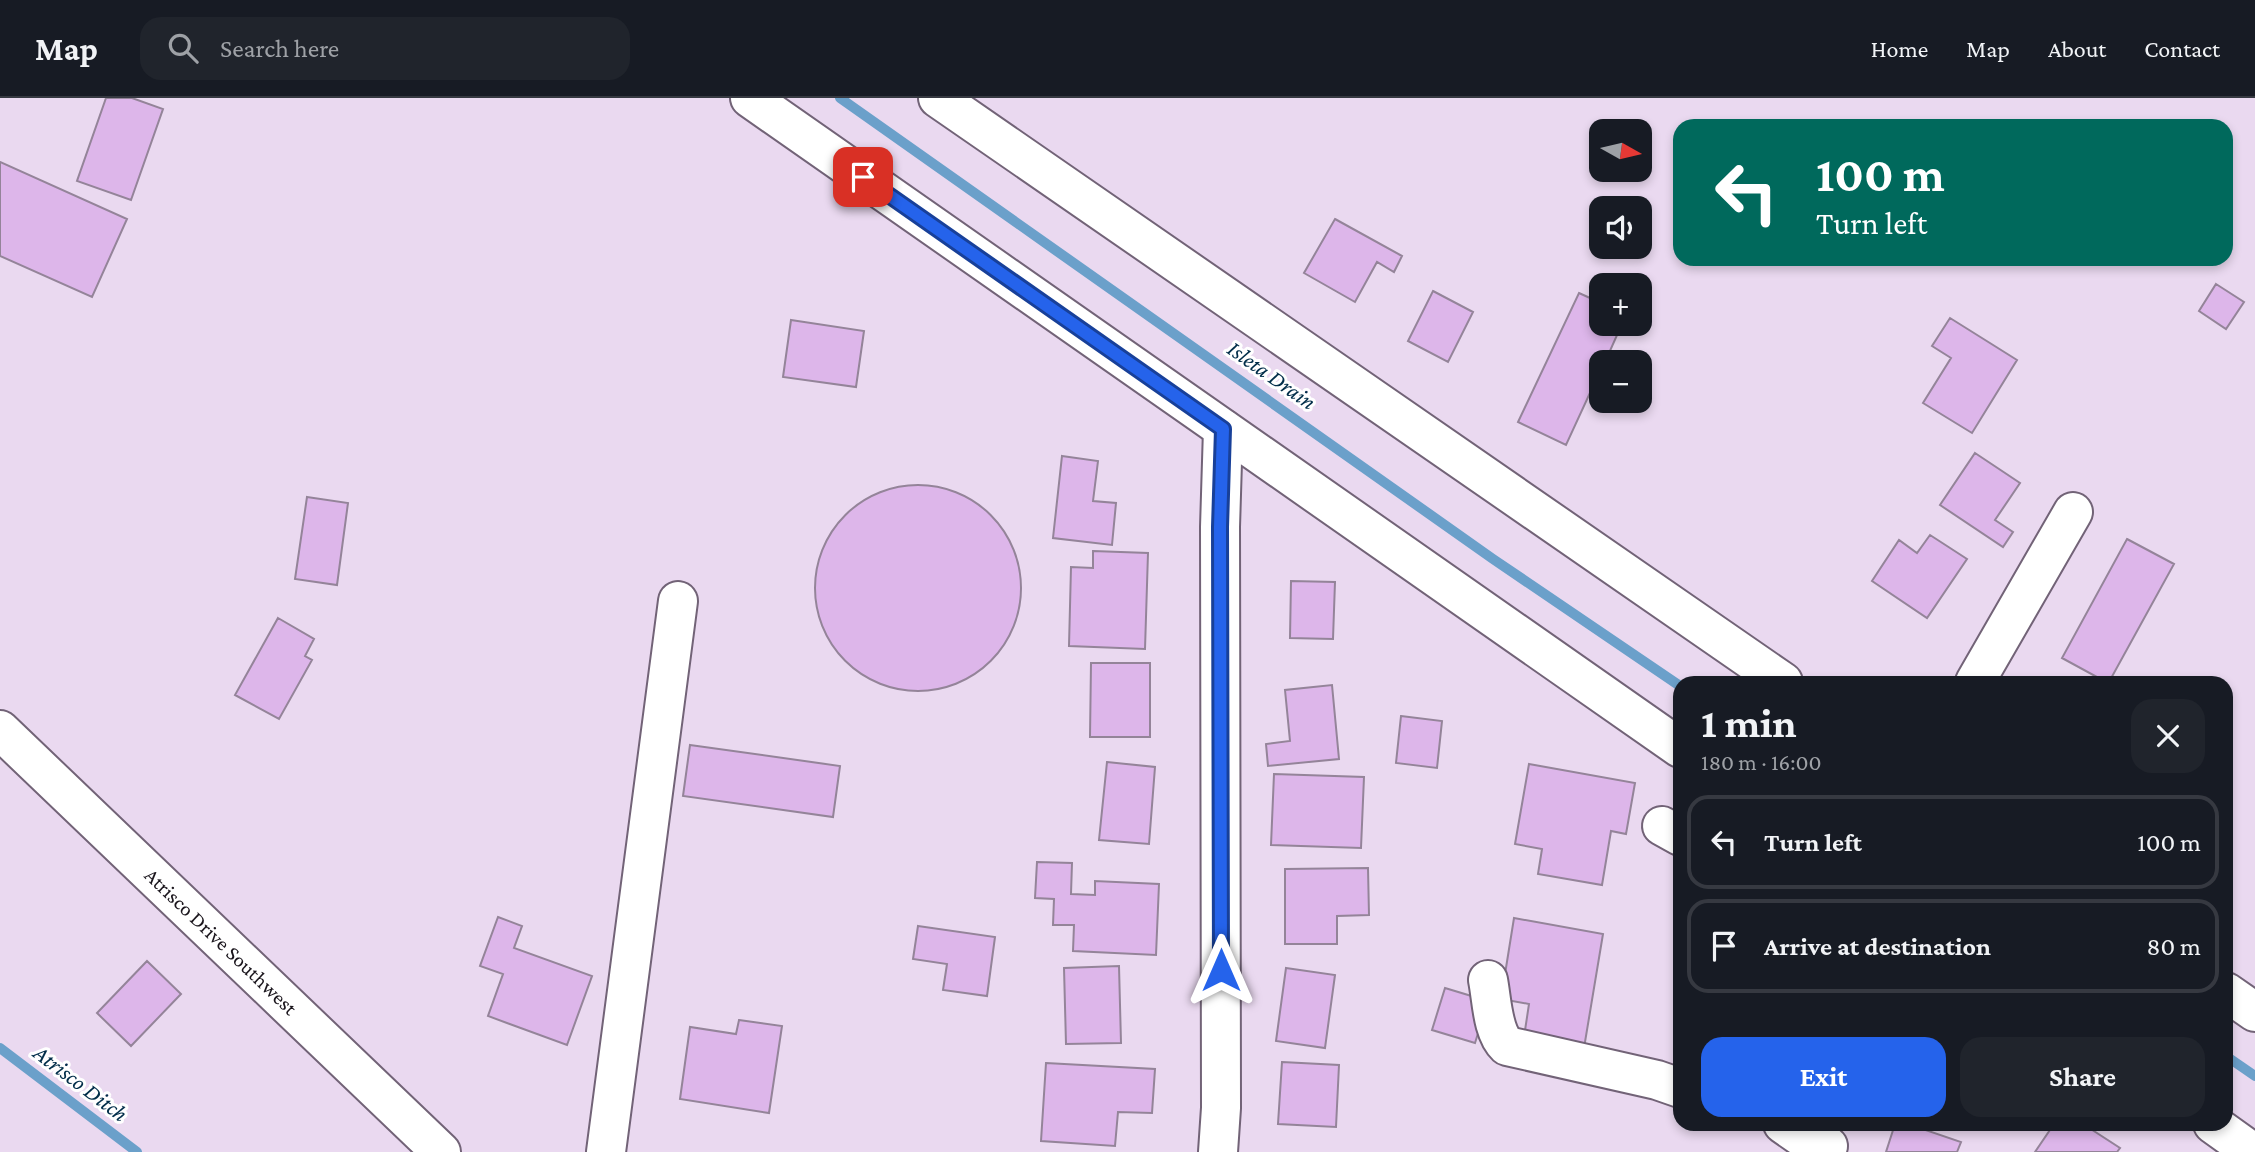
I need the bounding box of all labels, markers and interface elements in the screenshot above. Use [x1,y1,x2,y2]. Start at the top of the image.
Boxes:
search box [140,17,630,80]
icon: search [164,29,202,67]
text: Map [35,30,98,67]
text: Search here [220,34,339,63]
text: Home [1871,35,1928,62]
text: Map [1966,35,2010,62]
text: About [2048,35,2106,62]
text: Contact [2144,35,2220,62]
north arrow [1589,119,1652,182]
map controls [1589,119,1652,413]
pin [833,147,893,207]
icon: left [1701,147,1792,238]
text: 100 m [1816,147,1945,202]
icon: arrive [844,158,882,196]
button: sound [1589,196,1652,259]
text: Turn left [1816,205,1927,241]
button: + [1589,273,1652,336]
water label: Isleta Drain [1223,335,1321,415]
button: − [1589,350,1652,413]
text: 1 min [1701,699,1797,746]
button: close [2131,699,2205,773]
text: 180 m · 16:00 [1701,749,1822,775]
icon: left [1705,823,1743,861]
text: Turn left [1764,828,1862,857]
text: 100 m [2137,828,2201,857]
street label: Atrisco Drive Southwest [140,863,303,1021]
icon: arrive [1705,927,1743,965]
text: Arrive at destination [1764,932,1991,961]
text: 80 m [2147,932,2201,961]
position arrow [1184,933,1258,1007]
button: Exit [1701,1037,1946,1117]
button: Share [1960,1037,2205,1117]
water label: Atrisco Ditch [28,1039,133,1127]

